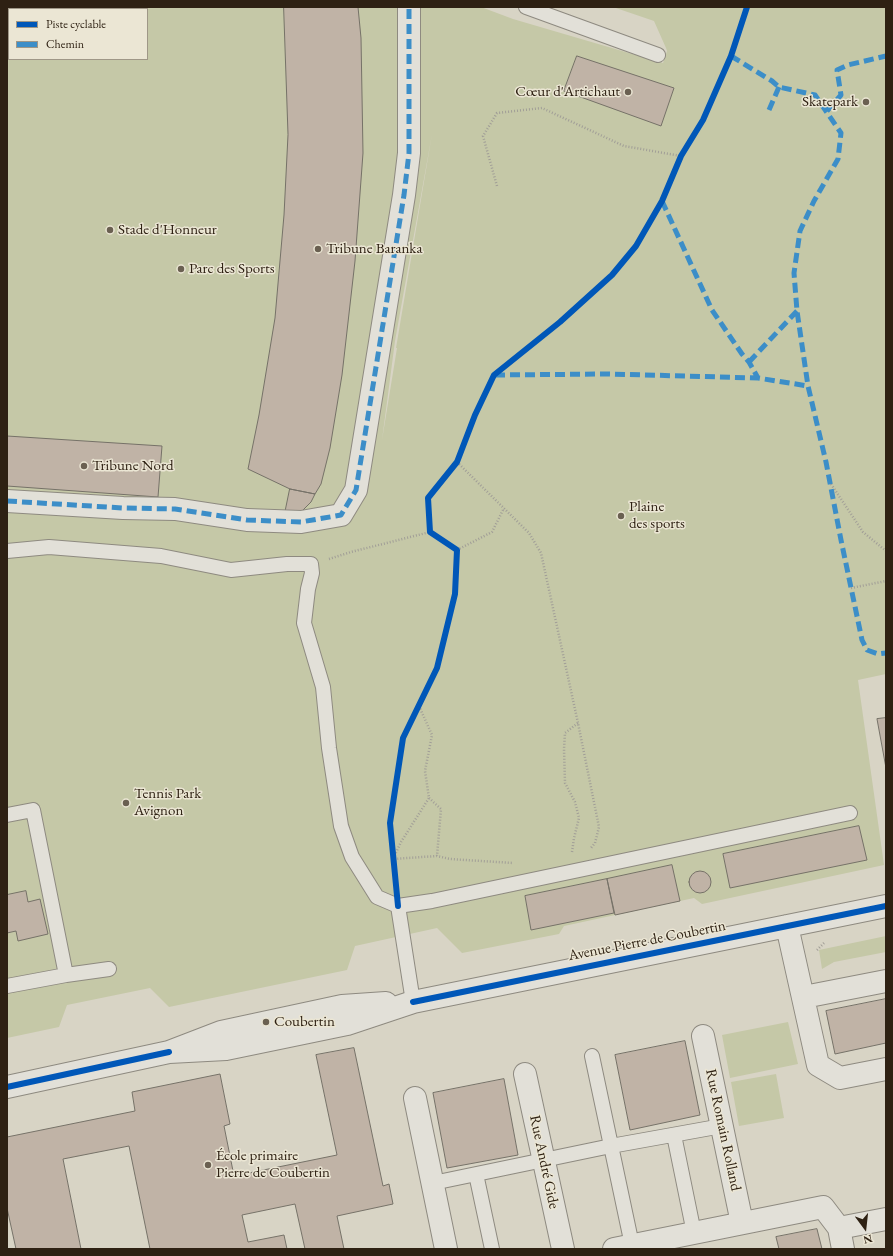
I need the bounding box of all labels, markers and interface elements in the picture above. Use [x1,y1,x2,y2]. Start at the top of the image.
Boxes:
legend [8,8,148,60]
text: Piste cyclable [46,16,106,32]
text: Chemin [46,36,84,52]
place label: Cœur d'Artichaut [515,83,620,101]
marker: Cœur d'Artichaut [623,87,633,97]
place label: Skatepark [802,93,858,111]
marker: Skatepark [861,97,871,107]
place label: Stade d'Honneur [118,221,217,239]
marker: Stade d'Honneur [105,225,115,235]
place label: Tribune Baranka [326,240,422,258]
marker: Tribune Baranka [313,244,323,254]
place label: Parc des Sports [189,260,275,278]
marker: Parc des Sports [176,264,186,274]
place label: Tribune Nord [92,457,174,475]
marker: Tribune Nord [79,461,89,471]
place label: Plaine des sports [629,498,685,533]
marker: Plaine des sports [616,511,626,521]
place label: Tennis Park Avignon [134,785,201,820]
marker: Tennis Park Avignon [121,798,131,808]
street label: Avenue Pierre de Coubertin [567,917,727,965]
place label: Coubertin [274,1013,335,1031]
marker: Coubertin [261,1017,271,1027]
street label: Rue Romain Rolland [701,1067,745,1193]
street label: Rue André Gide [525,1114,563,1210]
place label: École primaire Pierre de Coubertin [216,1147,330,1182]
marker: École primaire Pierre de Coubertin [203,1160,213,1170]
north arrow [845,1208,885,1248]
text: N [862,1232,874,1248]

